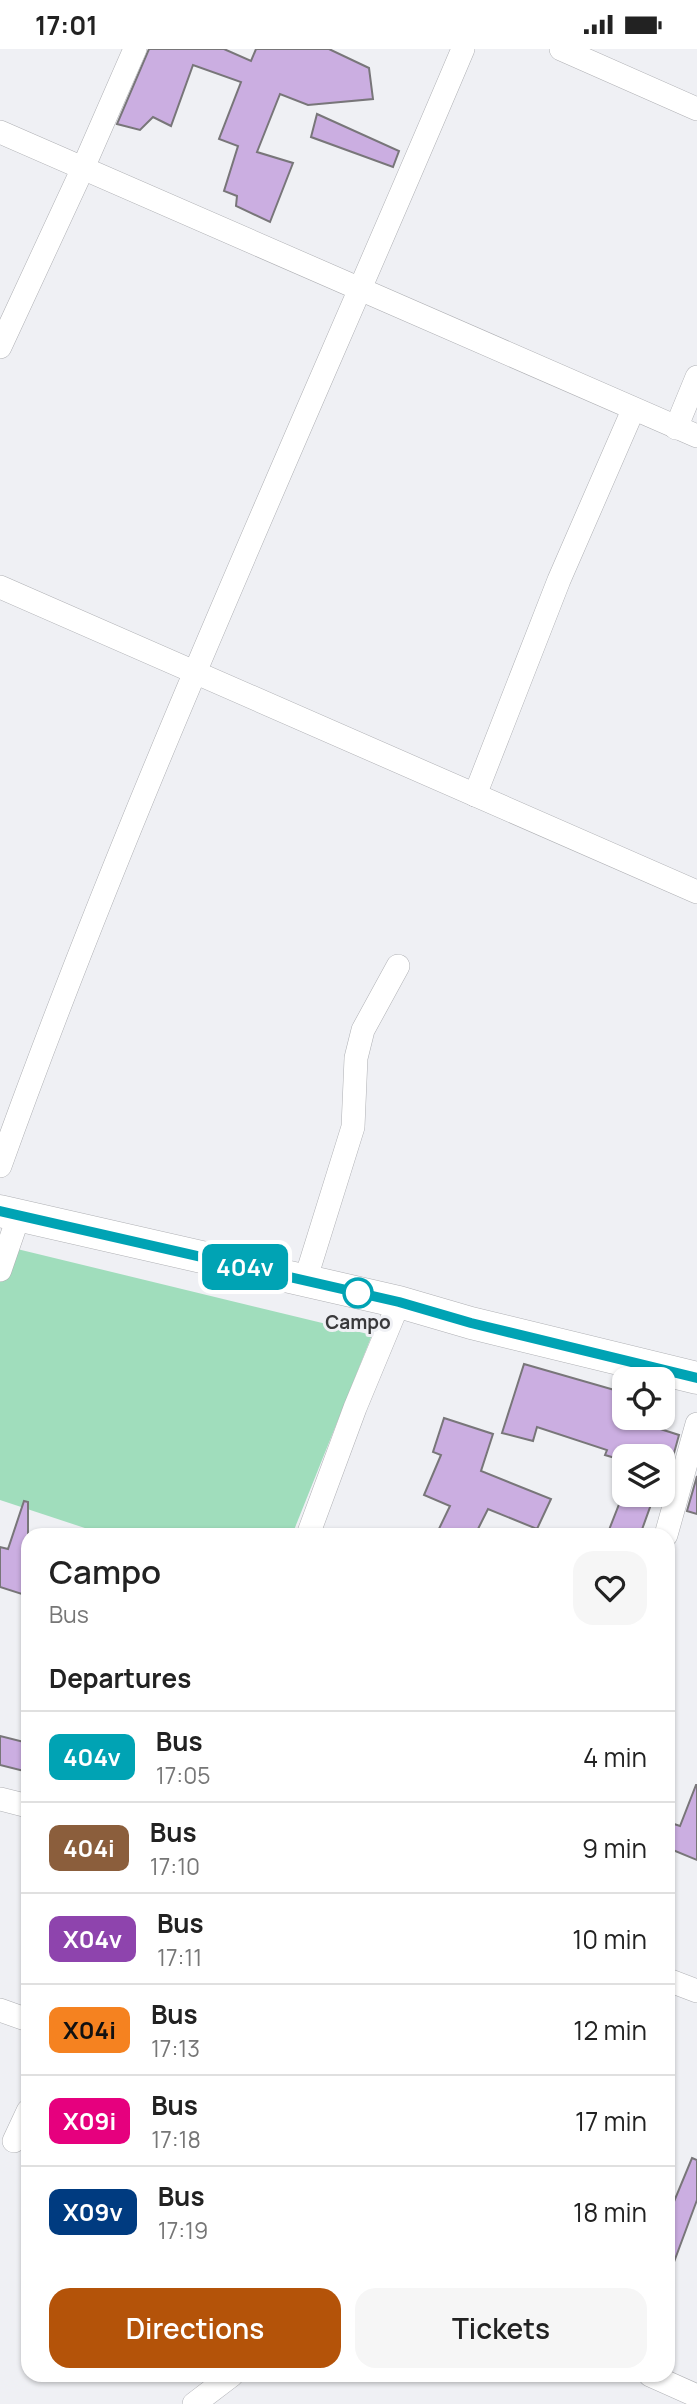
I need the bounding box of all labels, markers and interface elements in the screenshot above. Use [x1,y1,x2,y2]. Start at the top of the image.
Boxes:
text: 17:01 [35,7,98,43]
line badge: 404v [196,1244,294,1290]
text: 404v [216,1250,274,1283]
marker: Campo [343,1278,373,1308]
place label: Campo [325,1309,391,1335]
map controls [612,1367,675,1507]
button: locate [612,1367,675,1430]
button: layers [612,1444,675,1507]
text: Campo [49,1549,161,1594]
button: heart [573,1551,647,1625]
text: Bus [49,1598,89,1630]
text: Departures [49,1660,191,1696]
text: Bus [156,1723,203,1759]
text: 4 min [583,1739,647,1775]
text: 404v [63,1740,121,1773]
text: 17:05 [156,1759,211,1791]
text: Bus [150,1814,196,1850]
text: 9 min [582,1830,647,1866]
text: 404i [63,1831,115,1864]
text: 17:10 [150,1850,200,1882]
text: Bus [157,1905,204,1941]
text: 10 min [572,1921,647,1957]
text: X04v [63,1922,122,1955]
text: 17:11 [157,1941,202,1973]
text: Bus [151,1996,198,2032]
text: 12 min [573,2012,647,2048]
text: X04i [63,2013,116,2046]
text: 17:13 [151,2032,200,2064]
text: Bus [151,2087,198,2123]
text: 17 min [575,2103,647,2139]
text: X09i [63,2104,116,2137]
text: 17:18 [151,2123,201,2155]
text: Bus [158,2178,204,2214]
text: 18 min [573,2194,647,2230]
text: X09v [63,2195,123,2228]
text: 17:19 [158,2214,208,2246]
button: Directions [49,2288,341,2368]
button: Tickets [355,2288,647,2368]

